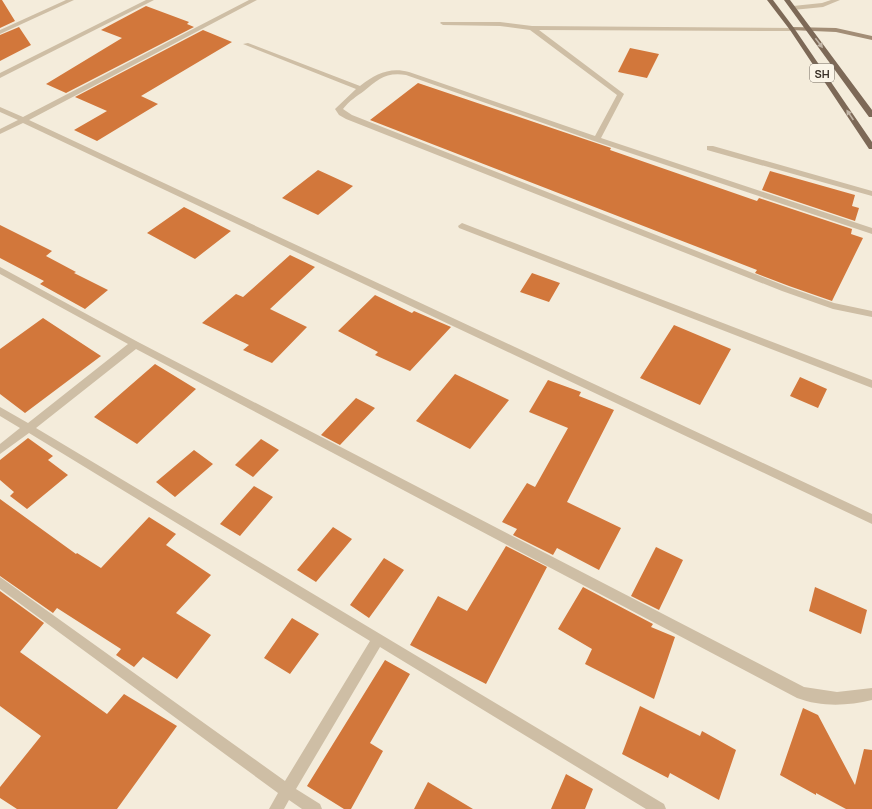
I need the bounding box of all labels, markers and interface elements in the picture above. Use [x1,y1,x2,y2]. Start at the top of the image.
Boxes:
one-way arrow [815,37,823,48]
road number: SH [810,64,834,82]
one-way arrow [846,110,854,120]

